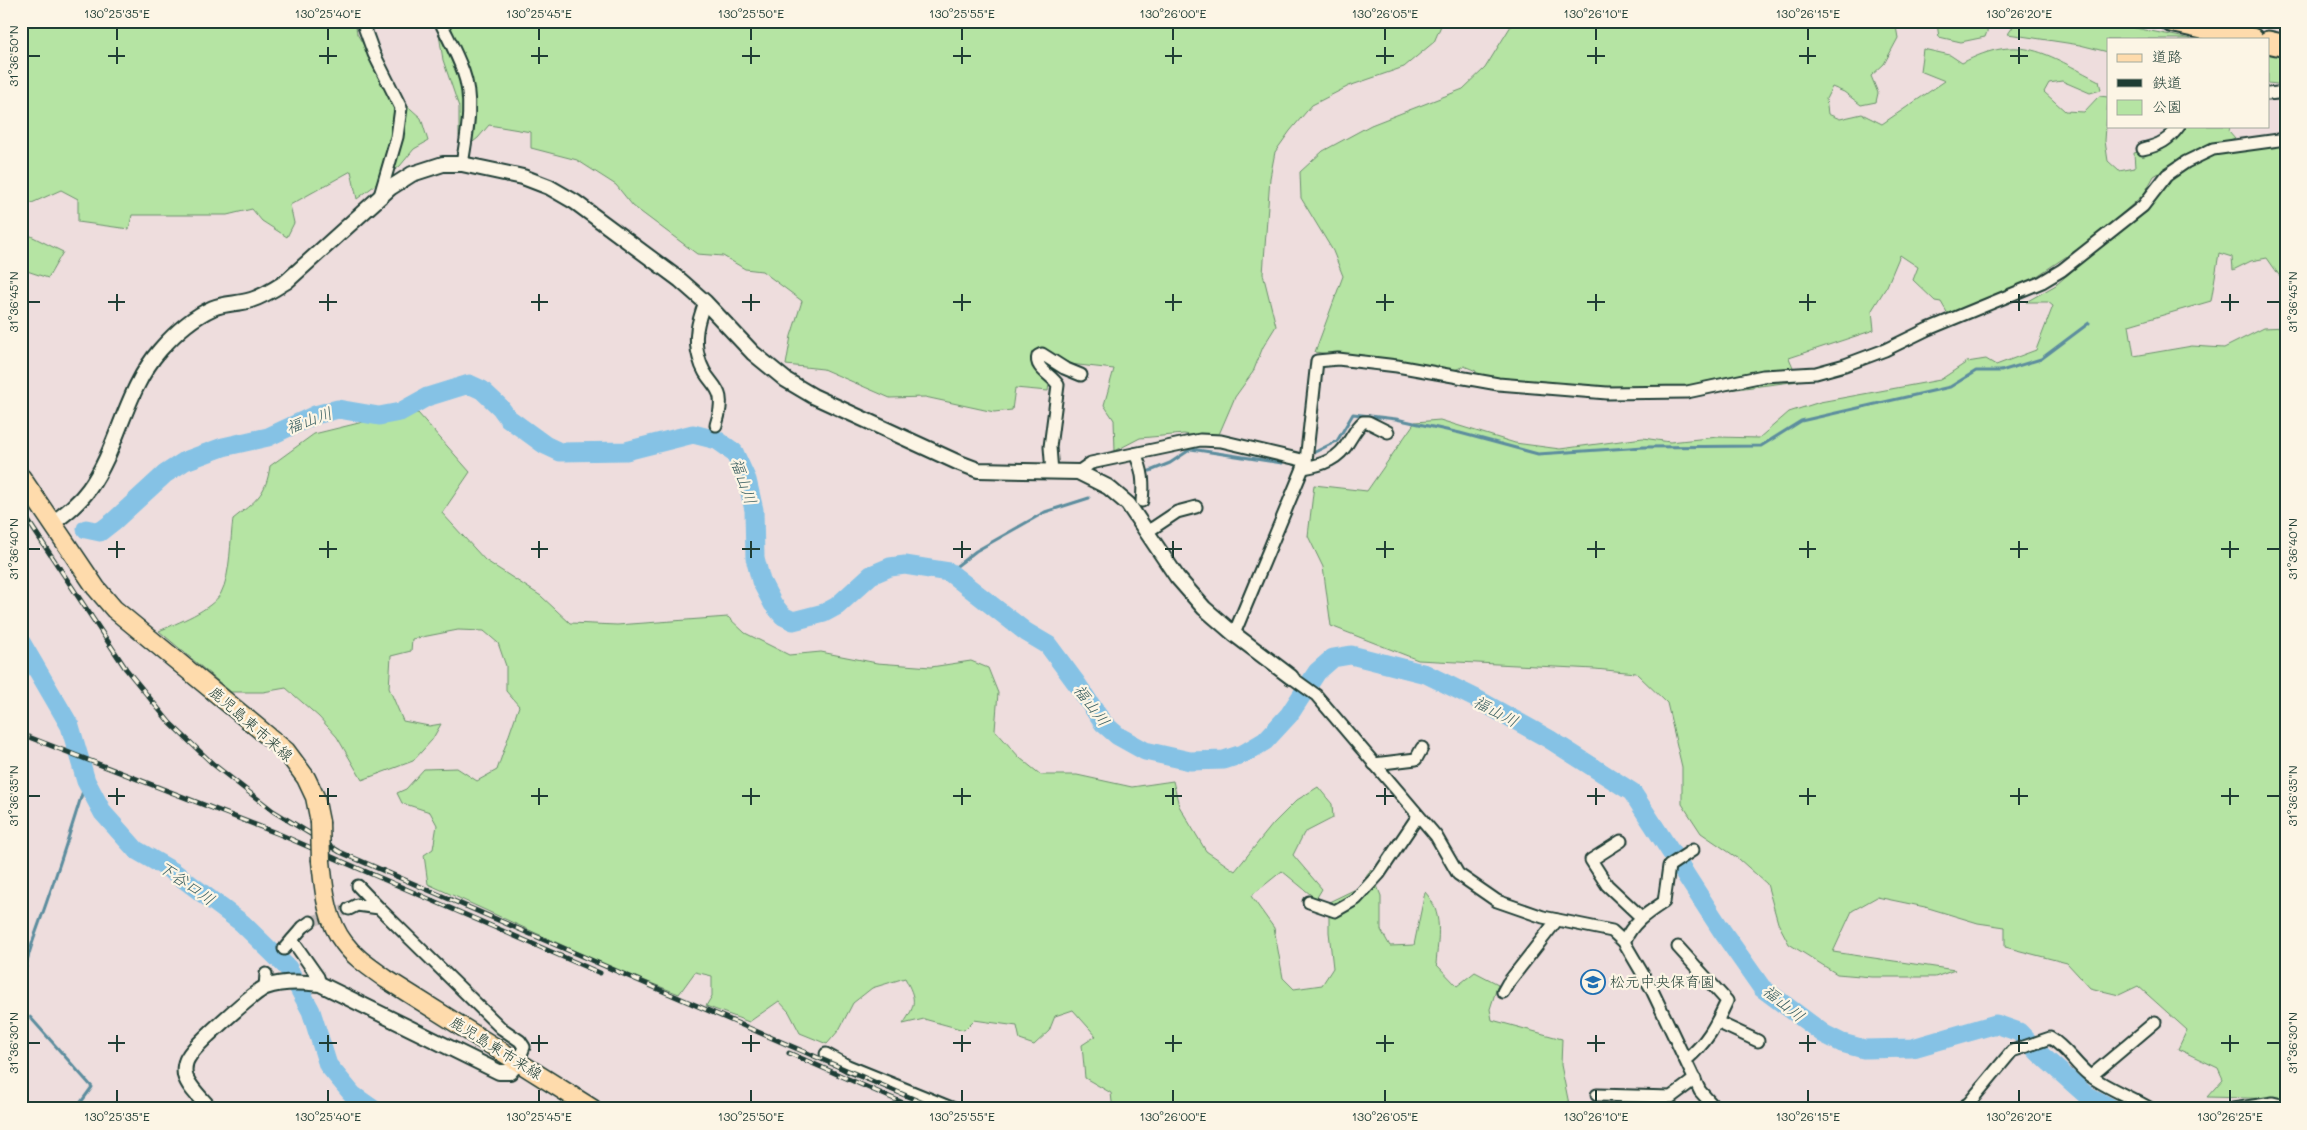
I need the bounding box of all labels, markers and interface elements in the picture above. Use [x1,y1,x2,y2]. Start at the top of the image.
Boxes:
text: 130°25'35"E [84,5,150,21]
text: 130°25'40"E [295,5,361,21]
text: 130°25'45"E [506,5,572,21]
text: 130°25'50"E [718,5,784,21]
text: 130°25'55"E [929,5,995,21]
text: 130°26'00"E [1140,5,1207,21]
text: 130°26'05"E [1352,5,1418,21]
text: 130°26'10"E [1564,5,1629,21]
text: 130°26'15"E [1776,5,1840,21]
text: 130°26'20"E [1986,5,2052,21]
text: 31°36'50"N [5,25,21,87]
legend [2107,38,2270,128]
text: 道路 [2152,46,2182,66]
text: 鉄道 [2152,72,2182,92]
text: 公園 [2152,96,2182,116]
text: 31°36'45"N [5,271,21,333]
text: 31°36'45"N [2284,271,2300,333]
water label: 福山川 [283,401,335,438]
water label: 福山川 [727,455,762,507]
text: 31°36'40"N [5,518,21,580]
text: 31°36'40"N [2284,518,2300,580]
water label: 福山川 [1070,679,1115,730]
street label: 鹿児島東市来線 [205,681,298,765]
water label: 福山川 [1470,690,1522,731]
text: 31°36'35"N [5,765,21,827]
text: 31°36'35"N [2284,765,2300,827]
water label: 下谷口川 [155,856,220,910]
school or university icon: 松元中央保育園 [1580,969,1606,995]
place label: 松元中央保育園 [1610,971,1715,991]
water label: 福山川 [1759,979,1810,1026]
street label: 鹿児島東市来線 [447,1011,546,1083]
text: 31°36'30"N [5,1012,21,1074]
text: 31°36'30"N [2284,1012,2300,1074]
text: 130°25'35"E [84,1108,150,1124]
text: 130°25'40"E [295,1108,361,1124]
text: 130°25'45"E [506,1108,572,1124]
text: 130°25'50"E [718,1108,784,1124]
text: 130°25'55"E [929,1108,995,1124]
text: 130°26'00"E [1140,1108,1207,1124]
text: 130°26'05"E [1352,1108,1418,1124]
text: 130°26'10"E [1564,1108,1629,1124]
text: 130°26'15"E [1776,1108,1840,1124]
text: 130°26'20"E [1986,1108,2052,1124]
text: 130°26'25"E [2197,1108,2263,1124]

